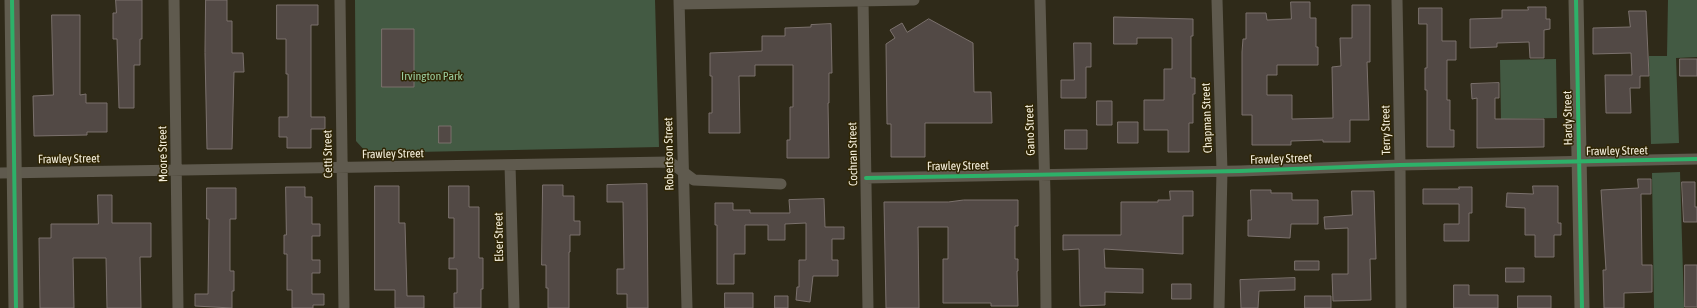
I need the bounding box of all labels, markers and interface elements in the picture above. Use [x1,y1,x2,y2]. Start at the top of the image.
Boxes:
park label: Irvington Park [401,69,463,83]
street label: Chapman Street [1199,83,1215,153]
street label: Hardy Street [1560,91,1576,145]
street label: Gano Street [1022,104,1038,156]
street label: Terry Street [1378,105,1394,155]
street label: Robertson Street [661,117,677,191]
street label: Cochran Street [845,122,861,186]
street label: Moore Street [155,126,171,182]
street label: Cetti Street [320,130,336,178]
street label: Frawley Street [1586,143,1648,159]
street label: Frawley Street [362,146,424,162]
street label: Frawley Street [38,151,100,167]
street label: Frawley Street [1250,151,1312,167]
street label: Frawley Street [927,158,989,174]
street label: Elser Street [491,212,507,262]

